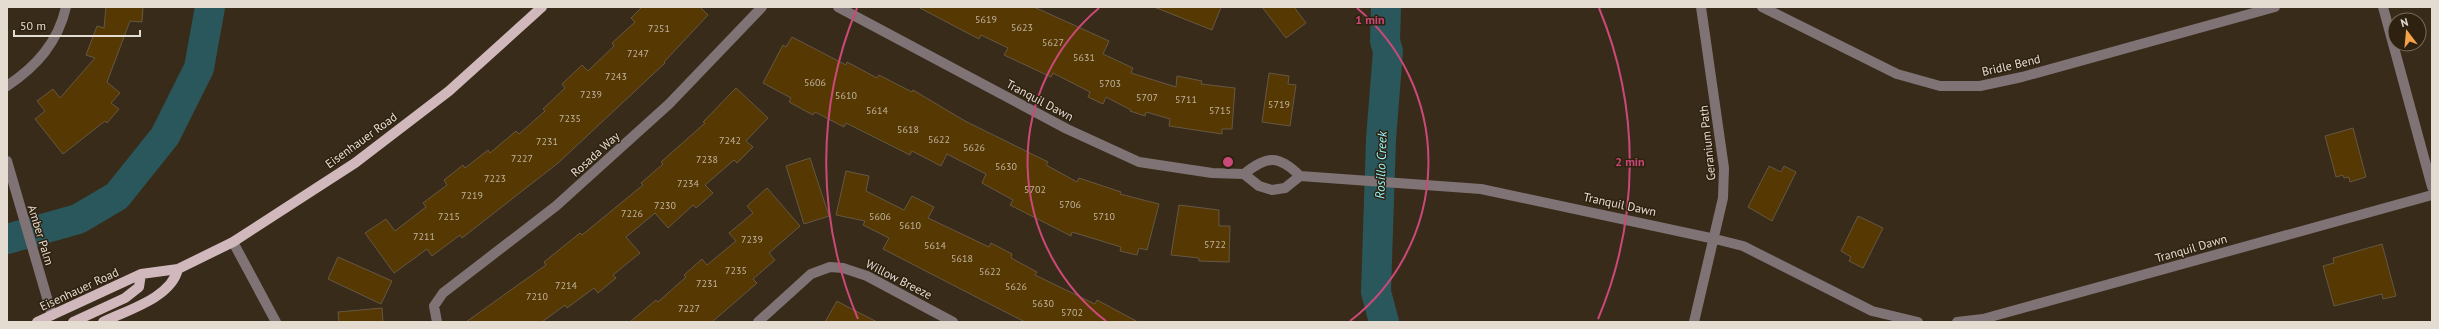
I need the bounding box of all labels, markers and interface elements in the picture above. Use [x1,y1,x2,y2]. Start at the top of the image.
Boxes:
scale bar [14,12,140,38]
text: 1 min [1355,12,1385,27]
north arrow [2387,12,2427,52]
house number: 5619 [975,13,997,26]
text: N [2399,15,2410,30]
text: 50 m [20,18,46,33]
house number: 5623 [1011,21,1033,34]
house number: 7251 [648,22,670,35]
house number: 5627 [1042,36,1064,49]
house number: 7247 [627,47,649,60]
house number: 5631 [1073,51,1095,64]
street label: Bridle Bend [1980,51,2042,79]
house number: 7243 [605,70,627,83]
house number: 5606 [804,76,826,89]
street label: Tranquil Dawn [1004,76,1076,124]
house number: 5703 [1099,77,1121,90]
house number: 7239 [580,88,602,101]
house number: 5610 [835,89,857,102]
house number: 5707 [1136,91,1158,104]
house number: 5711 [1175,93,1197,106]
house number: 5719 [1268,98,1290,111]
house number: 5614 [866,104,888,117]
house number: 5715 [1209,104,1231,117]
street label: Geranium Path [1696,105,1718,181]
street label: Eisenhauer Road [322,109,400,171]
house number: 7235 [559,112,581,125]
house number: 5618 [897,123,919,136]
street label: Rosada Way [568,128,623,180]
water label: Rosillo Creek [1371,130,1391,199]
house number: 5622 [928,133,950,146]
house number: 7242 [719,134,741,147]
house number: 7231 [536,135,558,148]
house number: 5626 [963,141,985,154]
house number: 7227 [511,152,533,165]
house number: 7238 [696,153,718,166]
text: 2 min [1615,154,1645,169]
centre of rings [1221,155,1235,169]
house number: 5630 [995,160,1017,173]
house number: 7223 [484,172,506,185]
house number: 7234 [677,177,699,190]
house number: 5702 [1024,183,1046,196]
house number: 7219 [461,189,483,202]
street label: Tranquil Dawn [1582,189,1658,219]
house number: 5706 [1059,198,1081,211]
house number: 7230 [654,199,676,212]
street label: Amber Palm [25,203,57,267]
house number: 7226 [621,207,643,220]
house number: 7215 [438,210,460,223]
house number: 5606 [869,210,891,223]
house number: 5710 [1093,210,1115,223]
house number: 5610 [899,219,921,232]
house number: 7211 [413,230,435,243]
street label: Tranquil Dawn [2153,231,2229,265]
house number: 7239 [741,233,763,246]
house number: 5722 [1204,238,1226,251]
house number: 5614 [924,239,946,252]
house number: 5618 [951,252,973,265]
street label: Willow Breeze [863,256,935,302]
street label: Eisenhauer Road [37,264,121,314]
house number: 7235 [725,264,747,277]
house number: 5622 [979,265,1001,278]
house number: 7231 [696,277,718,290]
house number: 7214 [555,279,577,292]
house number: 5626 [1005,280,1027,293]
house number: 7210 [526,290,548,303]
house number: 5630 [1032,297,1054,310]
house number: 7227 [678,302,700,315]
house number: 5702 [1061,306,1083,319]

